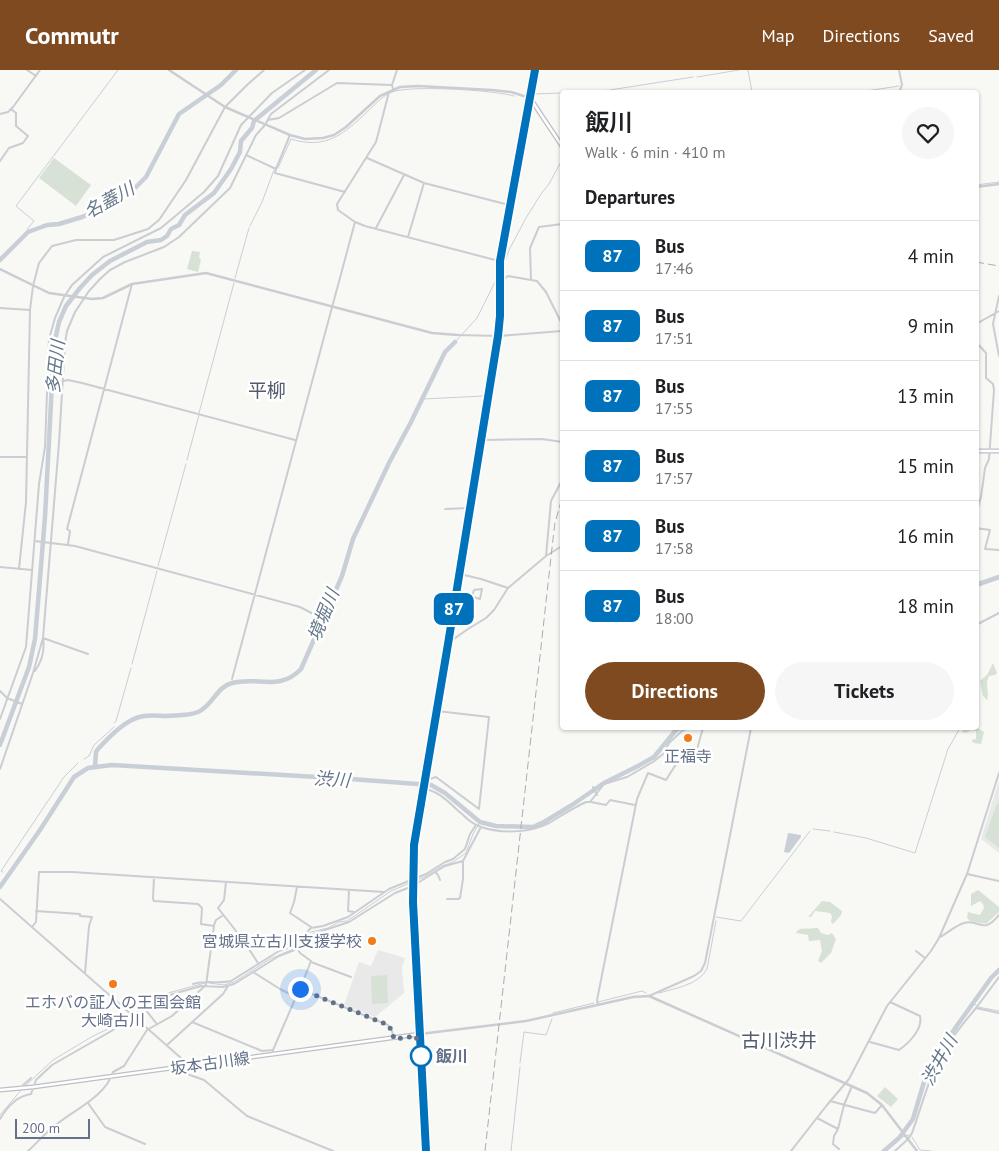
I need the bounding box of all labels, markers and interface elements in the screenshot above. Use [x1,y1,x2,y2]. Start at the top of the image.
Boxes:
text: Commutr [25,20,119,51]
text: Map [762,24,794,47]
text: Directions [822,24,900,47]
text: Saved [928,24,974,47]
text: 飯川 [585,107,633,138]
button: heart [902,107,954,159]
text: Walk · 6 min · 410 m [585,142,725,162]
water label: 名蓋川 [80,176,140,223]
text: Departures [585,185,675,209]
text: Bus [655,234,684,258]
text: 87 [602,244,623,267]
text: 4 min [908,244,954,268]
text: 17:46 [655,258,693,278]
text: Bus [655,304,684,328]
text: 87 [602,314,623,337]
text: 9 min [908,314,954,338]
text: 17:51 [655,328,693,348]
water label: 多田川 [41,337,69,395]
text: Bus [655,374,684,398]
district label: 平柳 [248,378,286,402]
text: 87 [602,384,623,407]
text: 13 min [897,384,954,408]
text: 17:55 [655,398,693,418]
text: Bus [655,444,684,468]
text: 87 [602,454,623,477]
text: 15 min [897,454,954,478]
text: 17:57 [655,468,693,488]
text: Bus [655,514,684,538]
text: 87 [602,524,623,547]
text: 16 min [897,524,954,548]
text: 17:58 [655,538,693,558]
water label: 境堀川 [302,584,345,644]
text: Bus [655,584,684,608]
line badge: 87 [432,593,476,625]
text: 87 [602,594,623,617]
text: 18 min [897,594,954,618]
text: 87 [444,597,464,620]
text: 18:00 [655,608,693,628]
button: Directions [585,662,765,720]
button: Tickets [775,662,954,720]
marker: 正福寺 [682,732,694,744]
place label: 正福寺 [664,746,712,766]
water label: 渋川 [313,766,353,792]
place label: 宮城県立古川支援学校 [202,931,362,951]
marker: 宮城県立古川支援学校 [366,935,378,947]
your location [288,977,313,1002]
marker: エホバの証人の王国会館 大崎古川 [107,978,119,990]
place label: エホバの証人の王国会館 大崎古川 [25,992,201,1030]
district label: 古川渋井 [741,1028,817,1052]
water label: 渋井川 [916,1029,963,1089]
marker: 飯川 [410,1045,432,1067]
place label: 飯川 [435,1046,468,1066]
street label: 坂本古川線 [169,1048,251,1078]
scale bar [15,1116,90,1139]
text: 200 m [22,1119,60,1137]

